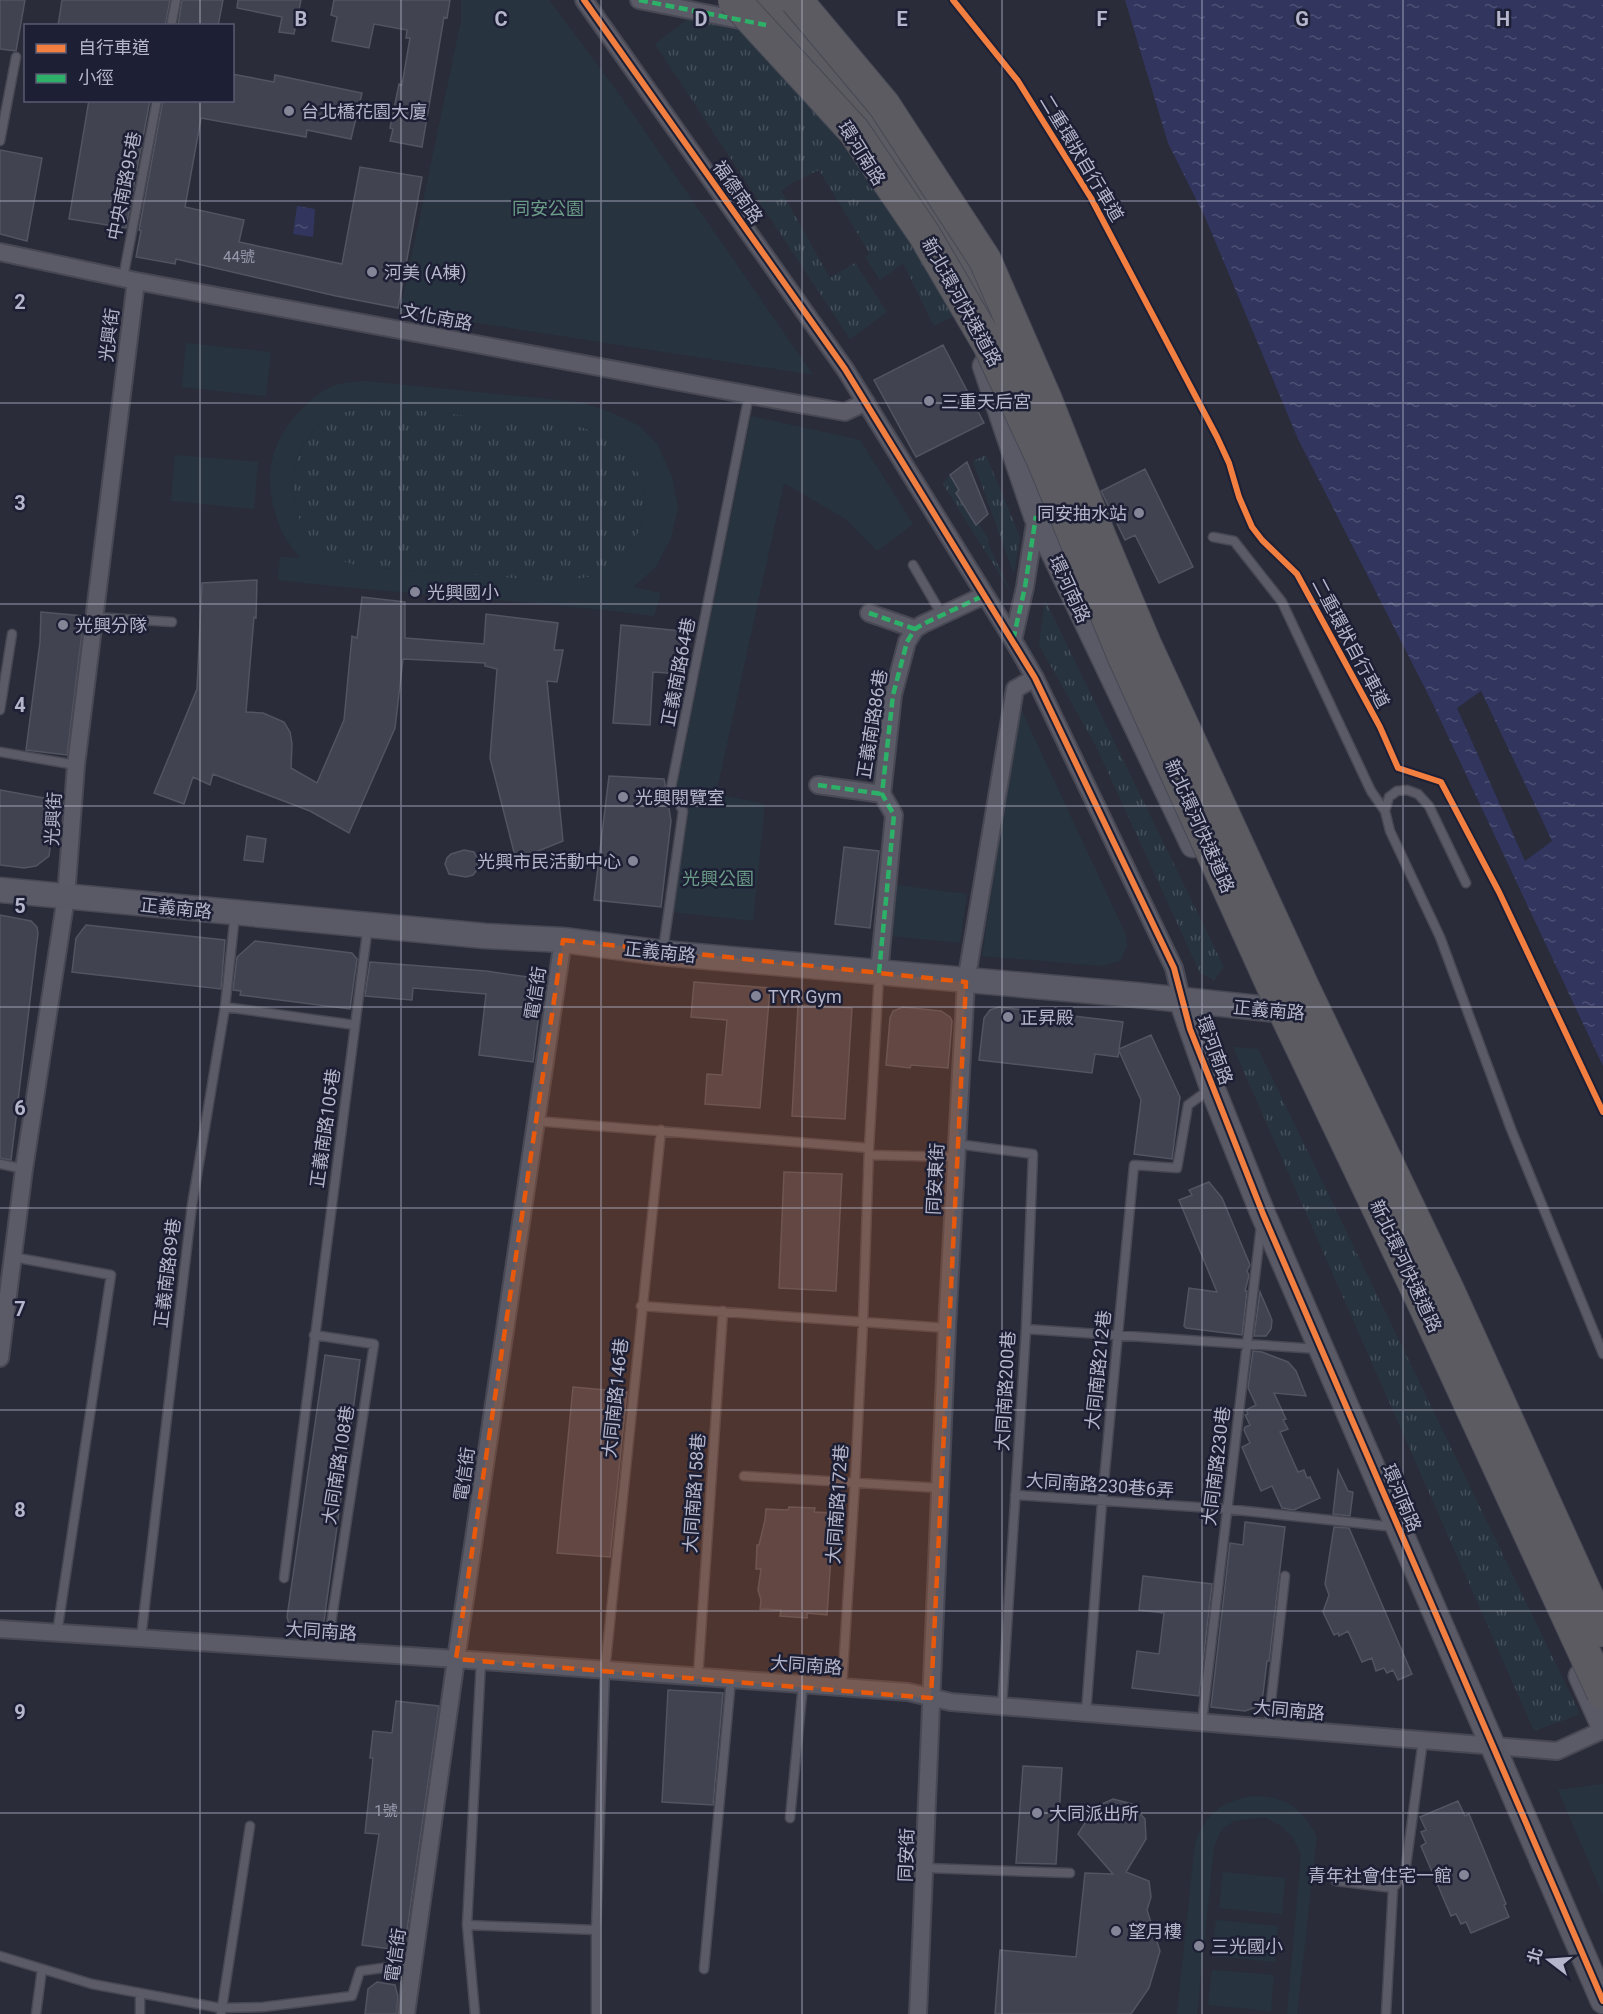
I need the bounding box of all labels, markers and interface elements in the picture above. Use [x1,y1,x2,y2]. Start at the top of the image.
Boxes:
text: B [295,7,307,31]
text: C [494,7,508,31]
text: D [695,7,708,31]
text: E [896,7,908,31]
text: F [1097,7,1108,31]
text: G [1295,7,1309,31]
text: H [1496,7,1510,31]
legend [24,24,234,102]
text: 自行車道 [78,37,150,58]
text: 小徑 [78,67,114,88]
street label: 二重環狀自行車道 [1036,91,1128,225]
place label: 台北橋花園大廈 [301,101,427,122]
marker: 台北橋花園大廈 [282,104,296,118]
street label: 環河南路 [834,117,890,189]
street label: 中央南路95巷 [103,130,145,242]
street label: 福德南路 [709,156,767,228]
park label: 同安公園 [512,198,584,219]
street label: 新北環河快速道路 [918,234,1006,370]
house number: 44號 [223,248,255,266]
place label: 河美 (A棟) [384,262,467,284]
marker: 河美 (A棟) [365,265,379,279]
text: 2 [14,290,26,314]
street label: 文化南路 [400,300,474,334]
street label: 光興街 [95,307,123,363]
place label: 三重天后宮 [941,391,1031,412]
marker: 三重天后宮 [922,394,936,408]
text: 3 [14,491,26,515]
place label: 同安抽水站 [1037,503,1127,524]
marker: 同安抽水站 [1132,506,1146,520]
street label: 環河南路 [1045,552,1095,626]
street label: 二重環狀自行車道 [1308,574,1394,712]
place label: 光興國小 [427,582,499,603]
marker: 光興國小 [408,585,422,599]
place label: 光興分隊 [75,615,147,636]
street label: 正義南路64巷 [657,616,699,728]
marker: 光興分隊 [56,618,70,632]
street label: 正義南路86巷 [853,668,891,780]
text: 4 [14,693,26,717]
street label: 新北環河快速道路 [1161,756,1239,896]
place label: 光興閱覽室 [635,787,725,808]
marker: 光興閱覽室 [616,790,630,804]
street label: 光興街 [41,791,65,847]
place label: 光興市民活動中心 [477,851,621,872]
marker: 光興市民活動中心 [626,854,640,868]
park label: 光興公園 [682,868,754,889]
text: 5 [14,894,26,918]
street label: 正義南路 [139,894,213,922]
street label: 正義南路 [623,938,697,966]
street label: 電信街 [520,965,550,1021]
place label: TYR Gym [768,986,842,1007]
marker: TYR Gym [749,989,763,1003]
street label: 正義南路 [1232,996,1306,1024]
place label: 正昇殿 [1020,1007,1074,1028]
marker: 正昇殿 [1001,1010,1015,1024]
street label: 環河南路 [1193,1013,1237,1087]
street label: 正義南路105巷 [306,1067,344,1189]
text: 6 [14,1096,26,1120]
street label: 同安東街 [923,1142,947,1216]
street label: 新北環河快速道路 [1366,1196,1446,1336]
street label: 正義南路89巷 [150,1217,184,1329]
text: 7 [14,1297,26,1321]
street label: 大同南路212巷 [1081,1309,1115,1431]
street label: 大同南路200巷 [991,1330,1019,1452]
street label: 大同南路146巷 [598,1337,632,1459]
street label: 大同南路108巷 [318,1404,358,1526]
street label: 大同南路230巷 [1198,1405,1234,1527]
street label: 大同南路158巷 [679,1432,709,1554]
street label: 大同南路172巷 [822,1443,852,1565]
street label: 電信街 [450,1446,478,1502]
street label: 環河南路 [1378,1461,1426,1535]
street label: 大同南路230巷6弄 [1025,1469,1175,1501]
text: 8 [14,1498,26,1522]
street label: 大同南路 [284,1618,358,1644]
street label: 大同南路 [769,1652,843,1678]
street label: 大同南路 [1252,1696,1326,1724]
text: 9 [14,1700,26,1724]
house number: 1號 [374,1802,398,1820]
place label: 大同派出所 [1049,1803,1139,1824]
marker: 大同派出所 [1030,1806,1044,1820]
street label: 同安街 [895,1828,917,1882]
place label: 青年社會住宅一館 [1308,1865,1452,1886]
marker: 青年社會住宅一館 [1457,1868,1471,1882]
place label: 望月樓 [1128,1921,1182,1942]
marker: 望月樓 [1109,1924,1123,1938]
street label: 電信街 [381,1927,409,1983]
north arrow [1519,1930,1579,1990]
place label: 三光國小 [1211,1936,1283,1957]
marker: 三光國小 [1192,1939,1206,1953]
text: 北 [1524,1945,1547,1966]

